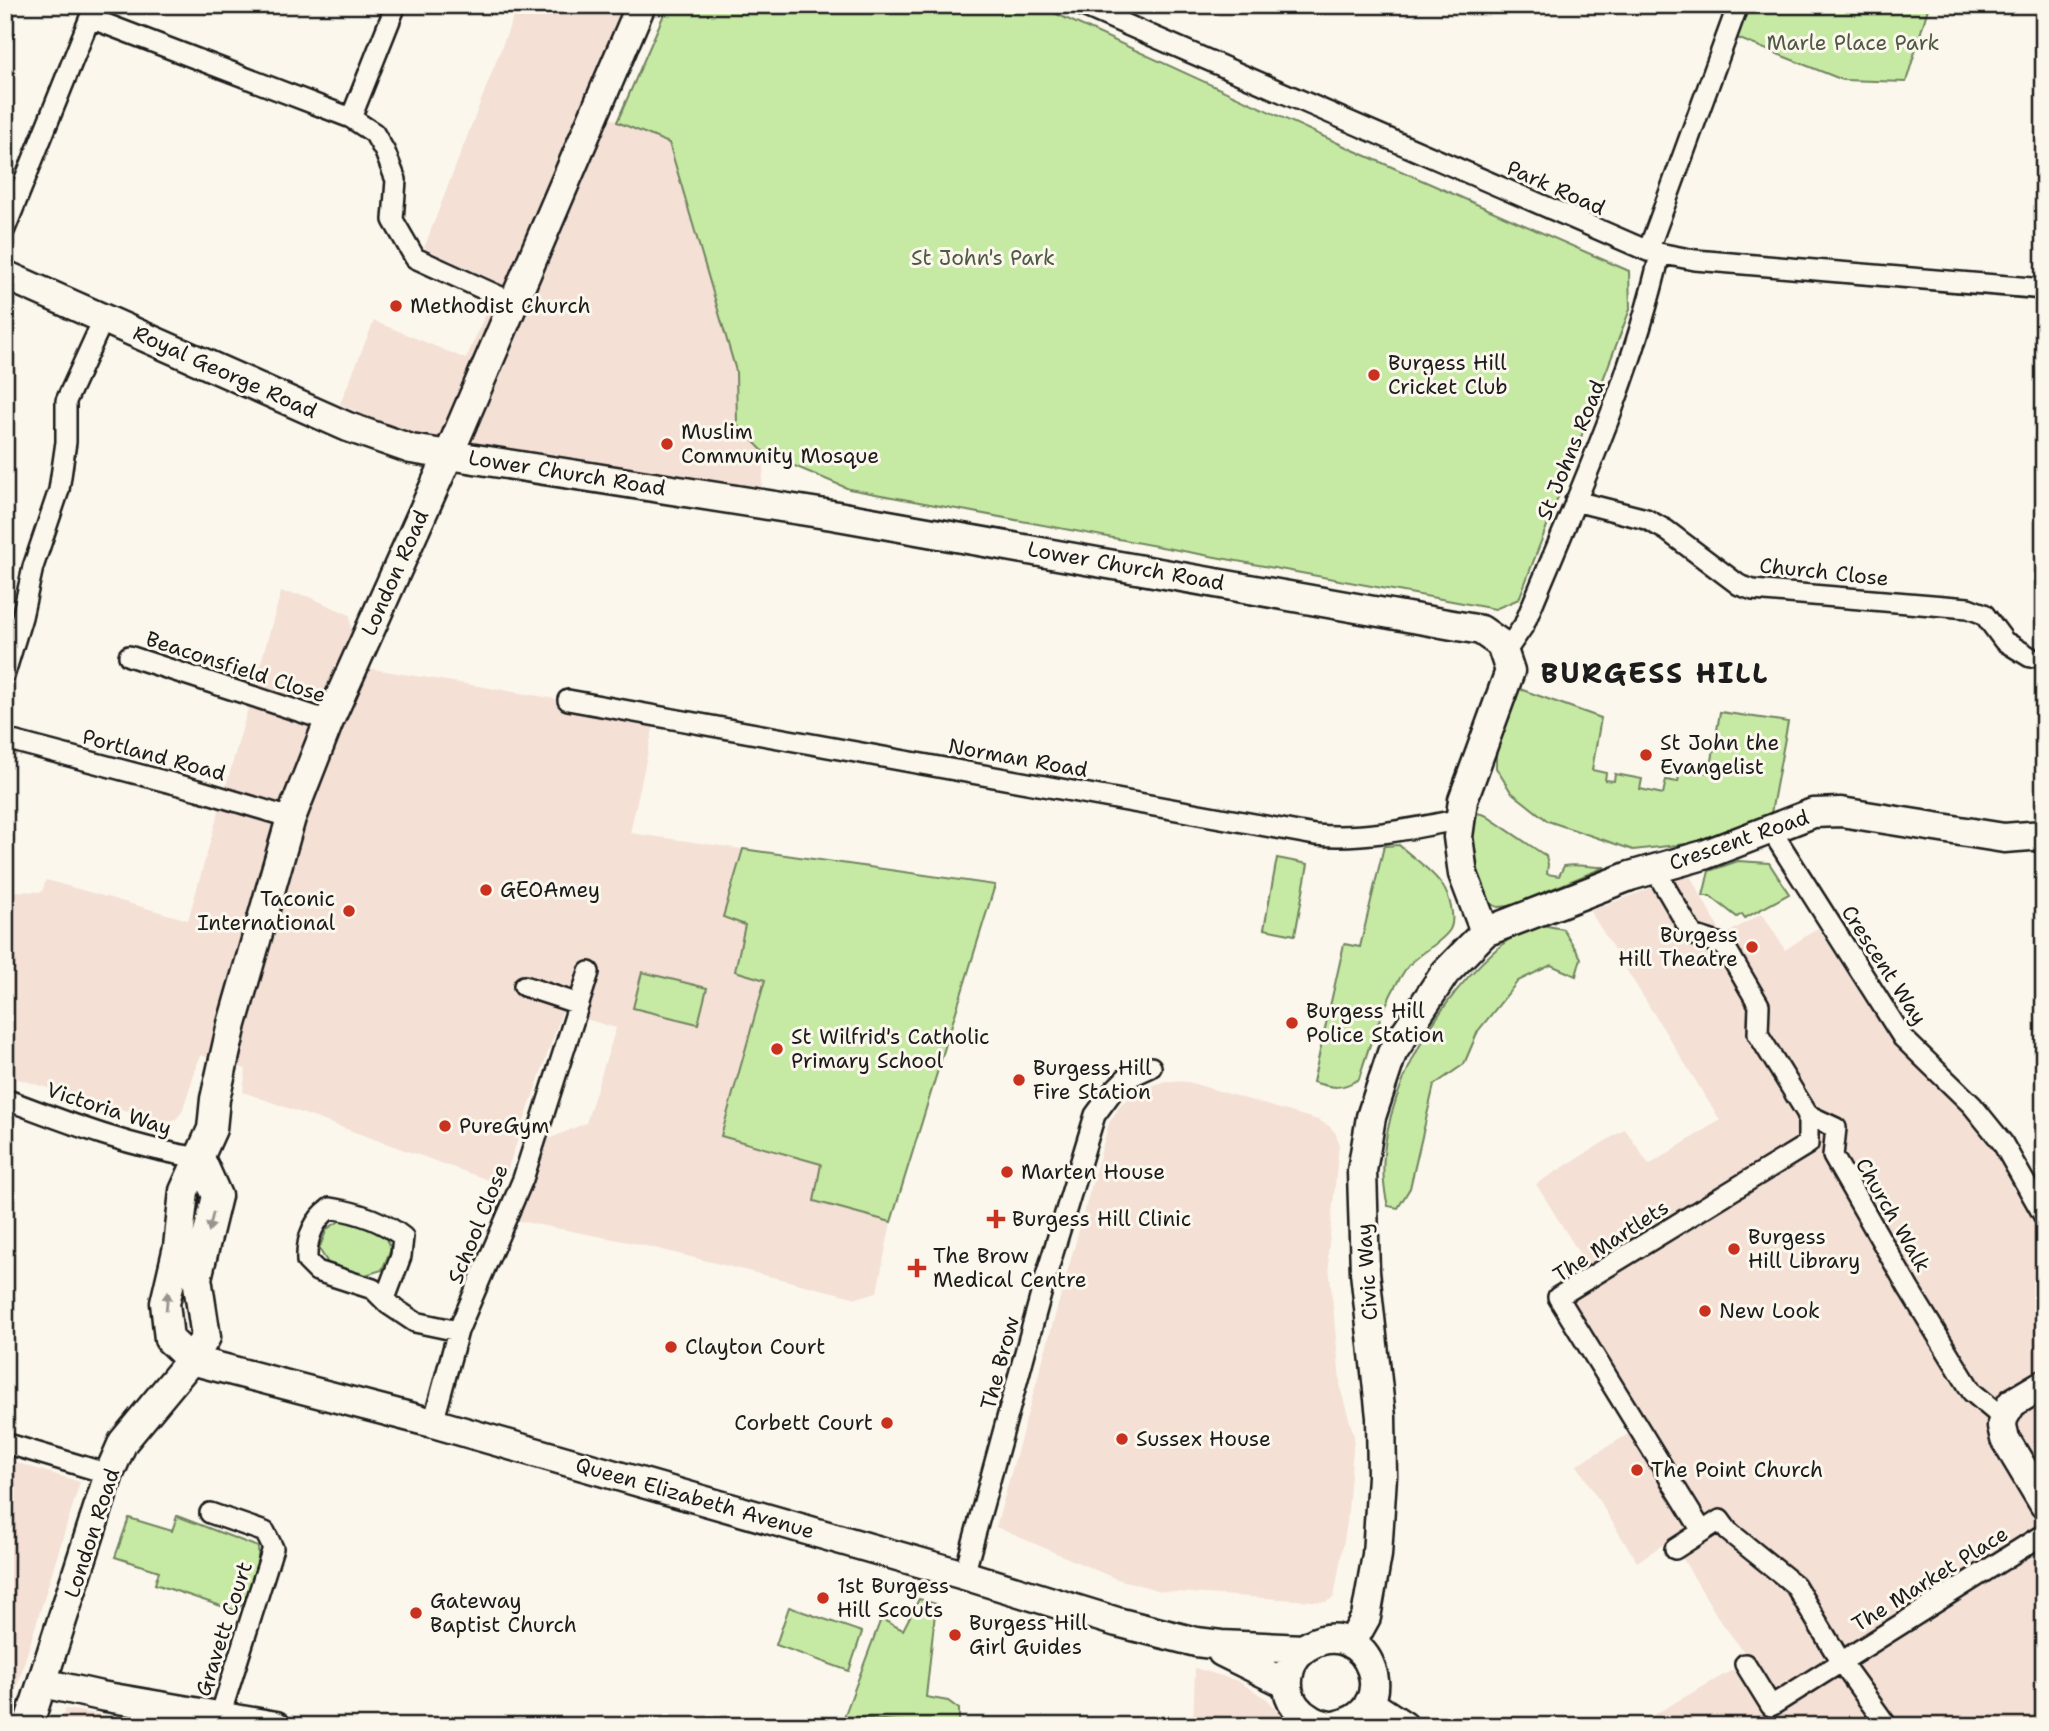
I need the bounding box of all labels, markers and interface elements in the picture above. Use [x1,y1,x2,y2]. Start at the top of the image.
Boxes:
park label: Marle Place Park [1766,29,1940,57]
street label: Park Road [1502,154,1610,222]
park label: St John's Park [911,244,1055,272]
place label: Methodist Church [410,292,591,320]
marker: Methodist Church [388,298,404,314]
street label: Royal George Road [129,319,321,425]
place label: Burgess Hill Cricket Club [1388,349,1508,401]
marker: Burgess Hill Cricket Club [1366,367,1382,383]
street label: St Johns Road [1530,376,1612,524]
place label: Muslim Community Mosque [681,418,879,470]
marker: Muslim Community Mosque [659,436,675,452]
street label: Lower Church Road [466,444,668,502]
street label: London Road [355,506,435,640]
street label: Lower Church Road [1025,535,1227,597]
street label: Church Close [1758,551,1890,593]
street label: Beaconsfield Close [142,625,330,709]
district label: BURGESS HILL [1541,654,1769,692]
street label: Portland Road [79,722,229,788]
place label: St John the Evangelist [1660,729,1779,781]
street label: Norman Road [946,732,1090,784]
marker: St John the Evangelist [1638,747,1654,763]
street label: Crescent Road [1665,803,1813,877]
place label: GEOAmey [500,876,600,904]
marker: GEOAmey [478,882,494,898]
place label: Taconic International [197,885,336,937]
street label: Crescent Way [1835,900,1933,1030]
marker: Taconic International [341,903,357,919]
place label: Burgess Hill Theatre [1618,921,1738,973]
marker: Burgess Hill Theatre [1744,939,1760,955]
place label: Burgess Hill Police Station [1306,997,1444,1049]
marker: Burgess Hill Police Station [1284,1015,1300,1031]
place label: St Wilfrid's Catholic Primary School [791,1023,990,1075]
marker: St Wilfrid's Catholic Primary School [769,1041,785,1057]
place label: Burgess Hill Fire Station [1033,1054,1152,1106]
marker: Burgess Hill Fire Station [1011,1072,1027,1088]
street label: Victoria Way [43,1076,175,1142]
place label: PureGym [459,1112,549,1140]
marker: PureGym [437,1118,453,1134]
street label: Church Walk [1849,1153,1937,1277]
place label: Marten House [1021,1158,1165,1186]
street label: School Close [441,1160,515,1288]
marker: Marten House [999,1164,1015,1180]
street label: The Martlets [1548,1193,1674,1289]
place label: Burgess Hill Clinic [1012,1205,1191,1233]
marker: Burgess Hill Clinic [986,1209,1006,1229]
one-way arrow [205,1211,216,1233]
street label: Civic Way [1350,1223,1384,1321]
place label: Burgess Hill Library [1748,1223,1860,1275]
marker: Burgess Hill Library [1726,1241,1742,1257]
place label: The Brow Medical Centre [933,1242,1087,1294]
marker: The Brow Medical Centre [907,1258,927,1278]
one-way arrow [162,1290,173,1312]
place label: New Look [1719,1297,1820,1325]
marker: New Look [1697,1303,1713,1319]
street label: The Brow [974,1313,1026,1413]
place label: Clayton Court [685,1333,825,1361]
marker: Clayton Court [663,1339,679,1355]
place label: Corbett Court [734,1409,873,1437]
marker: Corbett Court [879,1415,895,1431]
place label: Sussex House [1136,1425,1271,1453]
marker: Sussex House [1114,1431,1130,1447]
street label: Queen Elizabeth Avenue [572,1450,818,1546]
place label: The Point Church [1651,1456,1823,1484]
marker: The Point Church [1629,1462,1645,1478]
street label: London Road [58,1464,126,1602]
street label: The Market Place [1847,1520,2013,1638]
street label: Gravett Court [189,1558,259,1700]
place label: 1st Burgess Hill Scouts [837,1572,949,1624]
place label: Gateway Baptist Church [430,1587,577,1639]
marker: 1st Burgess Hill Scouts [815,1590,831,1606]
marker: Gateway Baptist Church [408,1605,424,1621]
place label: Burgess Hill Girl Guides [969,1609,1088,1661]
marker: Burgess Hill Girl Guides [947,1627,963,1643]

